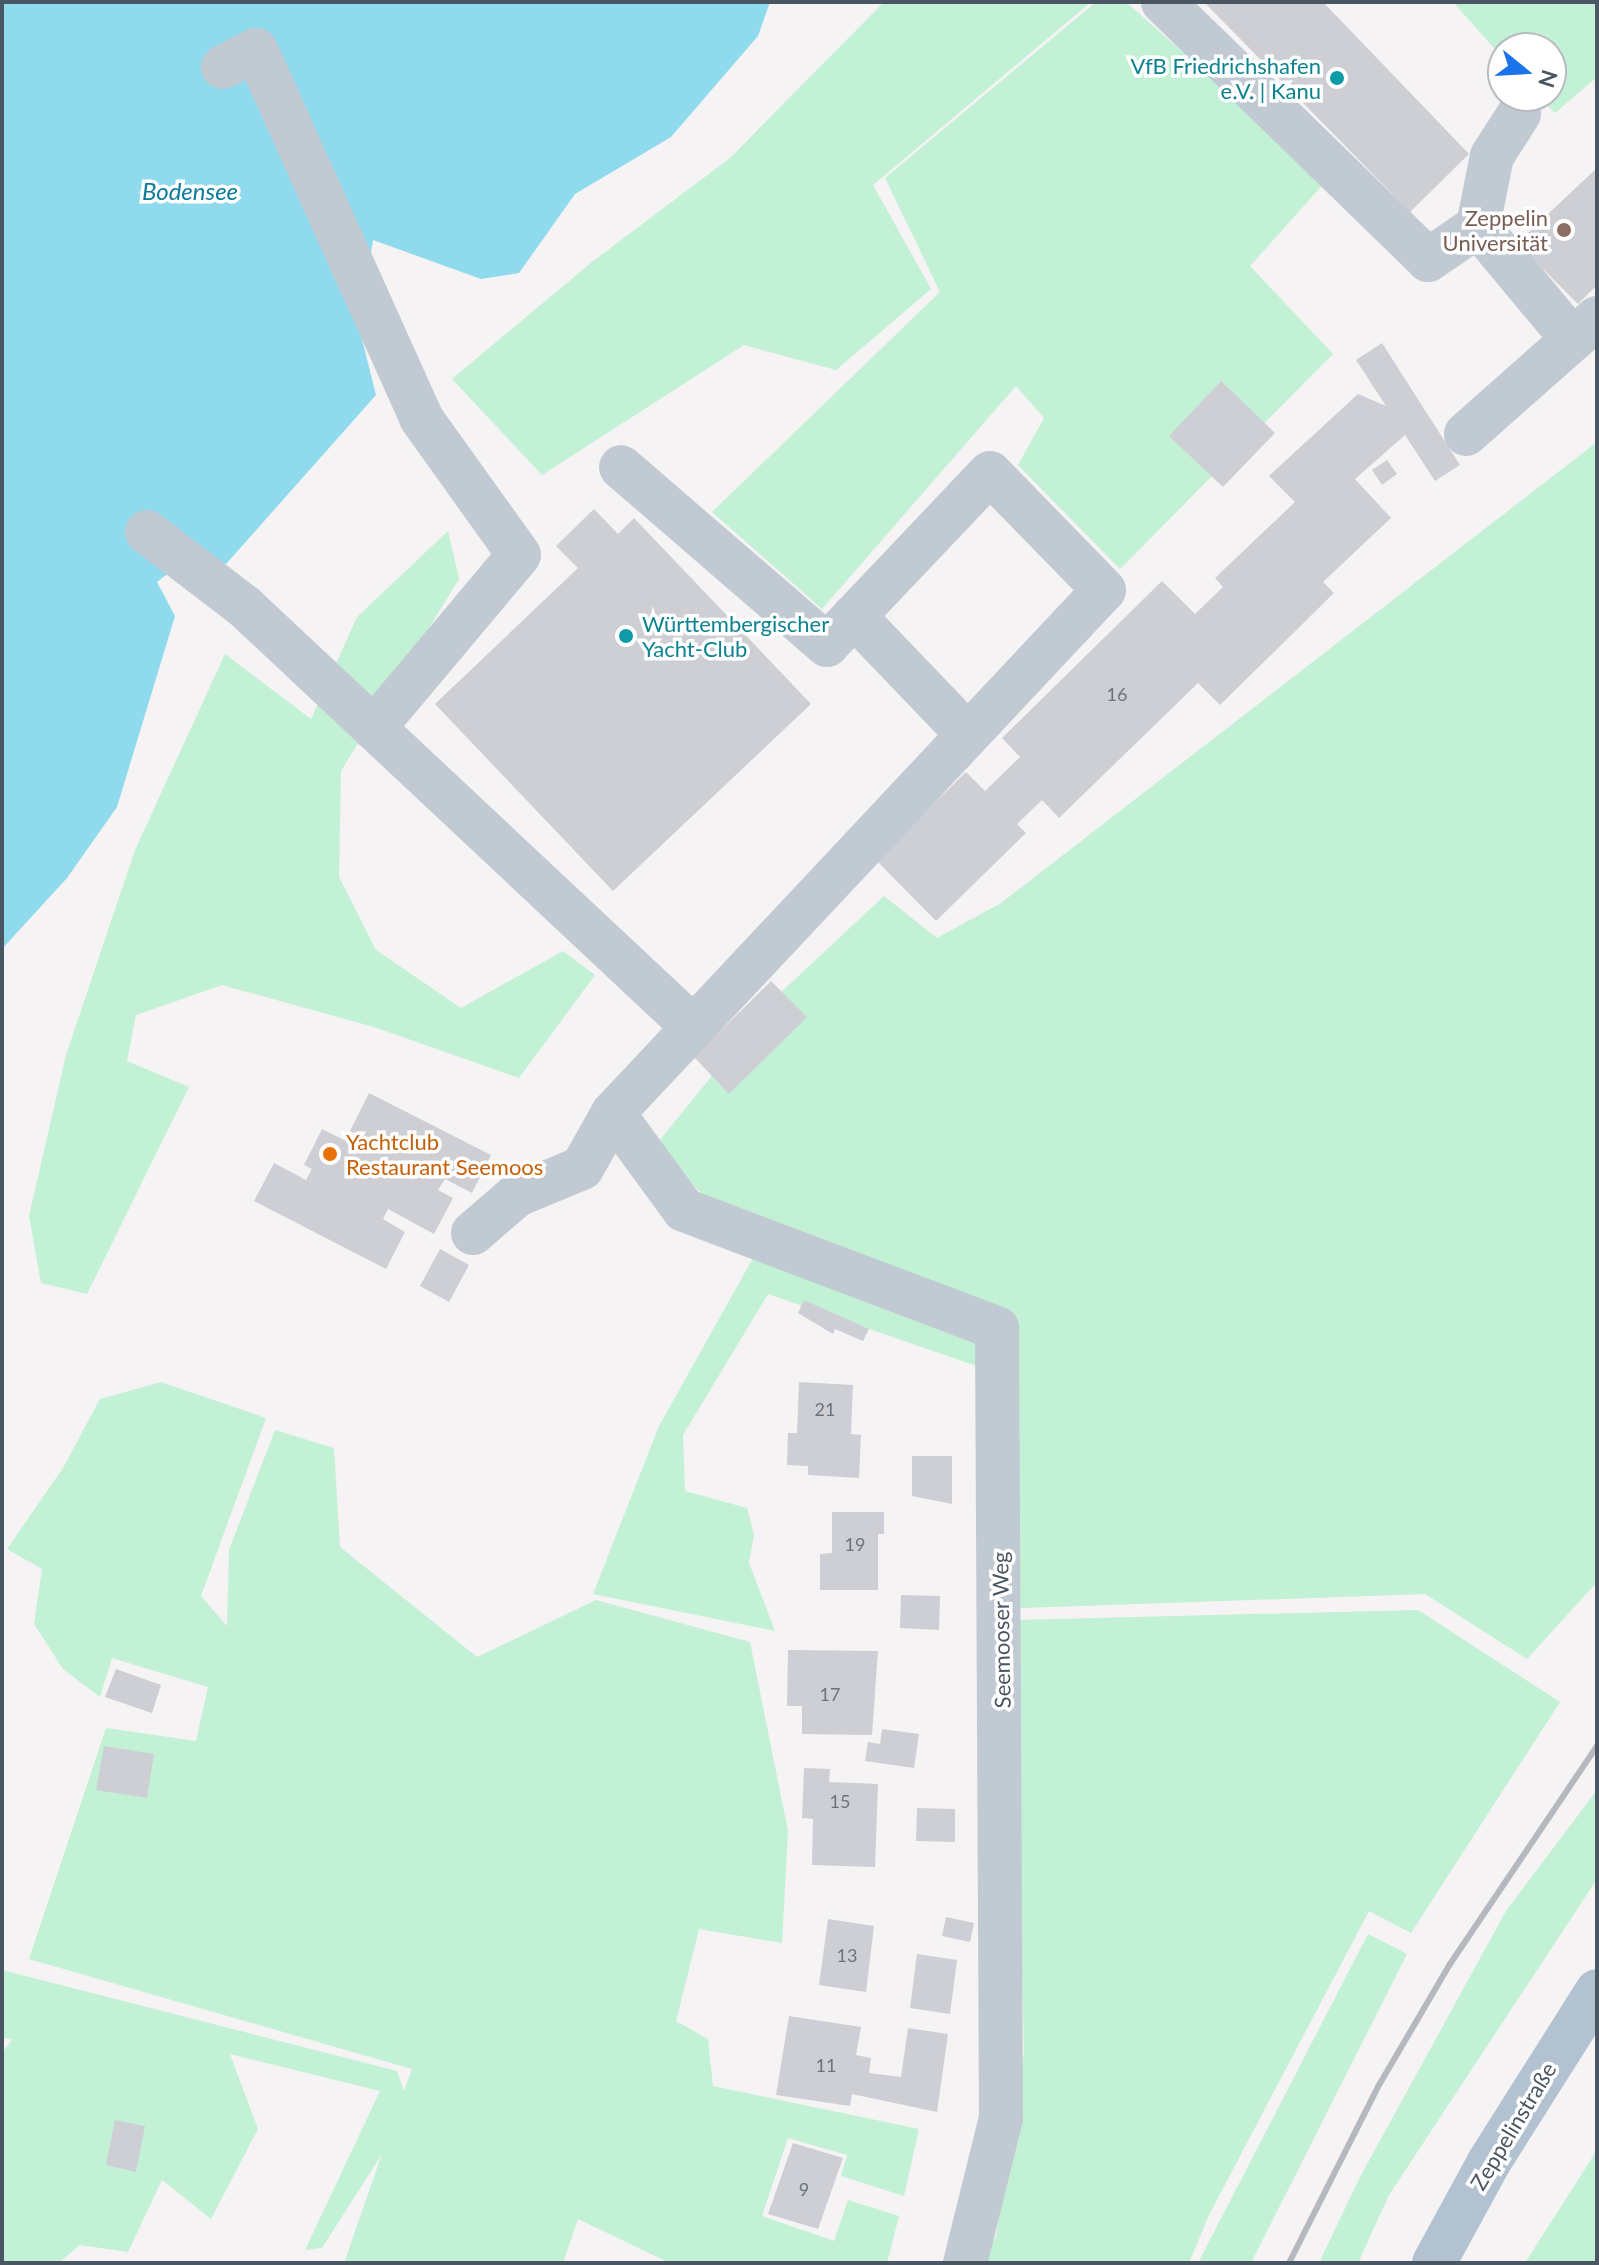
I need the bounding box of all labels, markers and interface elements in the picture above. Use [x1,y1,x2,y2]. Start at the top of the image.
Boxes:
north arrow [1487,32,1567,112]
place label: VfB Friedrichshafen e.V. | Kanu [1131,52,1321,104]
text: N [1533,67,1564,91]
marker: VfB Friedrichshafen e.V. | Kanu [1328,69,1346,87]
water label: Bodensee [142,177,238,205]
place label: Zeppelin Universität [1443,204,1548,256]
marker: Zeppelin Universität [1555,221,1573,239]
place label: Württembergischer Yacht-Club [642,610,829,662]
marker: Württembergischer Yacht-Club [617,627,635,645]
house number: 16 [1107,683,1127,705]
place label: Yachtclub Restaurant Seemoos [346,1128,543,1180]
marker: Yachtclub Restaurant Seemoos [321,1145,339,1163]
house number: 21 [815,1398,835,1420]
house number: 19 [845,1533,865,1555]
street label: Seemooser Weg [986,1551,1016,1709]
house number: 17 [820,1683,840,1705]
house number: 15 [830,1790,850,1812]
house number: 13 [837,1944,857,1966]
house number: 11 [816,2054,836,2076]
street label: Zeppelinstraße [1465,2058,1561,2194]
house number: 9 [799,2178,809,2200]

